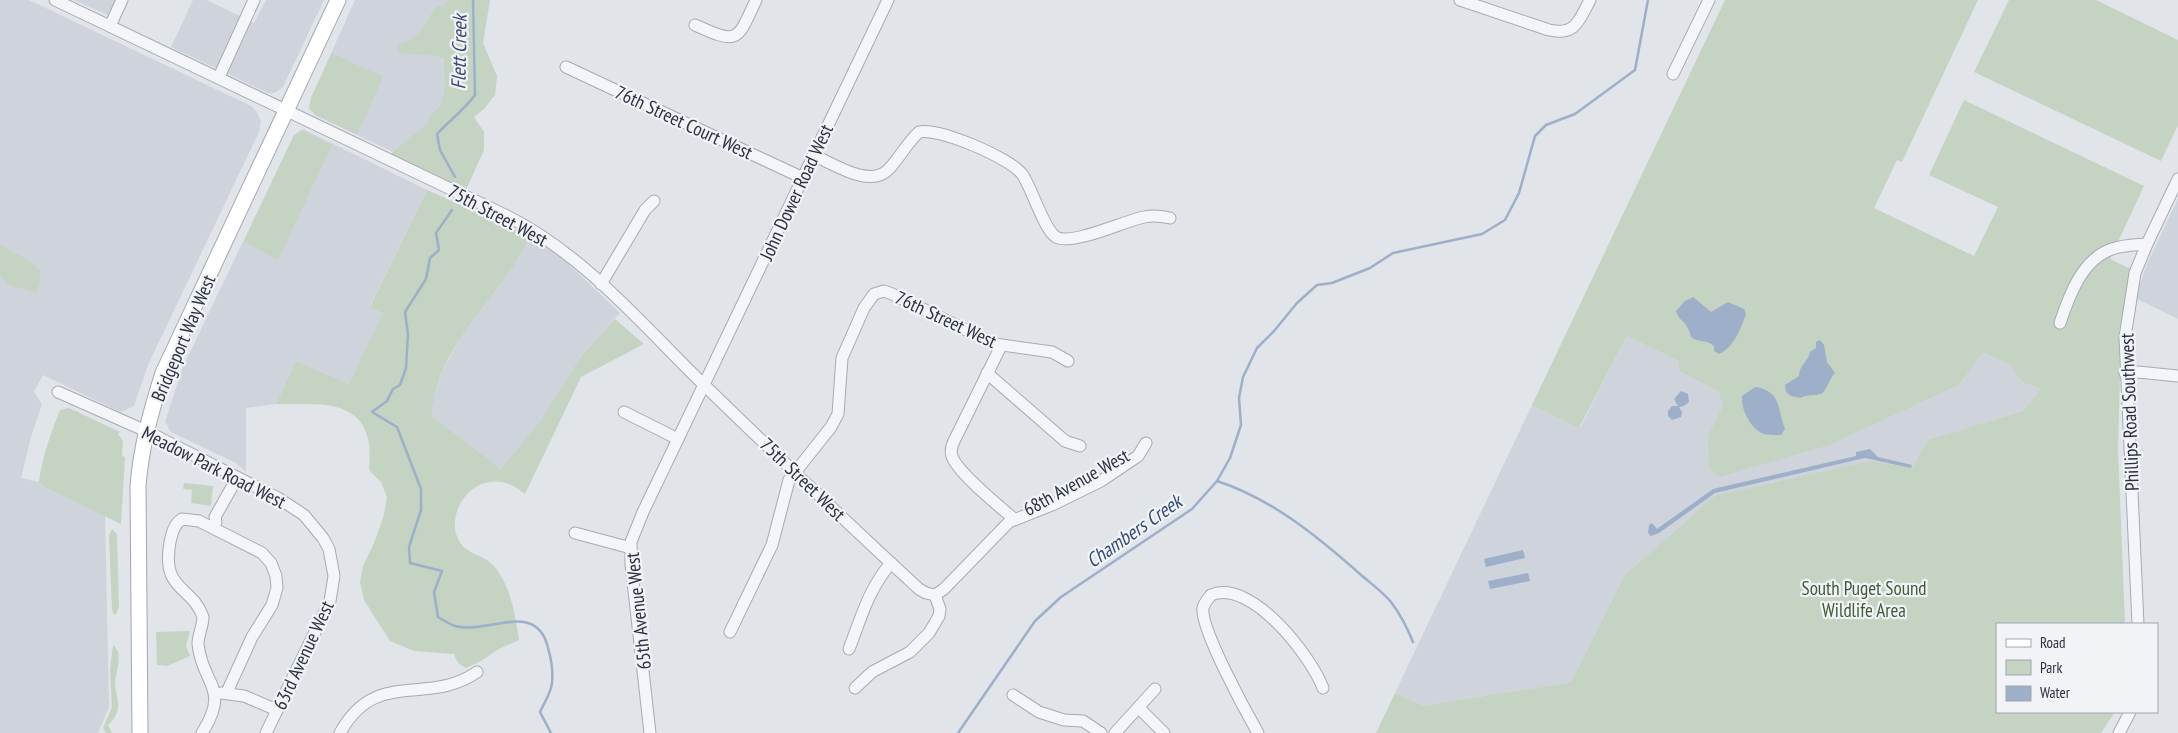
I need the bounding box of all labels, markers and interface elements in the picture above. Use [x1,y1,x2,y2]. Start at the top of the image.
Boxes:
water label: Flett Creek [445,12,473,90]
street label: 76th Street Court West [611,80,757,165]
street label: John Dower Road West [754,119,838,265]
street label: 75th Street West [444,179,553,252]
street label: Bridgeport Way West [146,270,221,405]
street label: 76th Street West [891,285,1001,353]
street label: Phillips Road Southwest [2114,332,2144,491]
street label: Meadow Park Road West [138,420,291,514]
street label: 75th Street West [755,432,851,526]
street label: 68th Avenue West [1019,443,1134,521]
water label: Chambers Creek [1081,487,1189,573]
street label: 65th Avenue West [620,551,656,671]
park label: South Puget Sound Wildlife Area [1802,576,1926,622]
street label: 63rd Avenue West [267,596,339,713]
legend [1996,623,2158,713]
text: Road [2040,633,2066,652]
text: Park [2040,658,2062,677]
text: Water [2040,683,2071,702]

